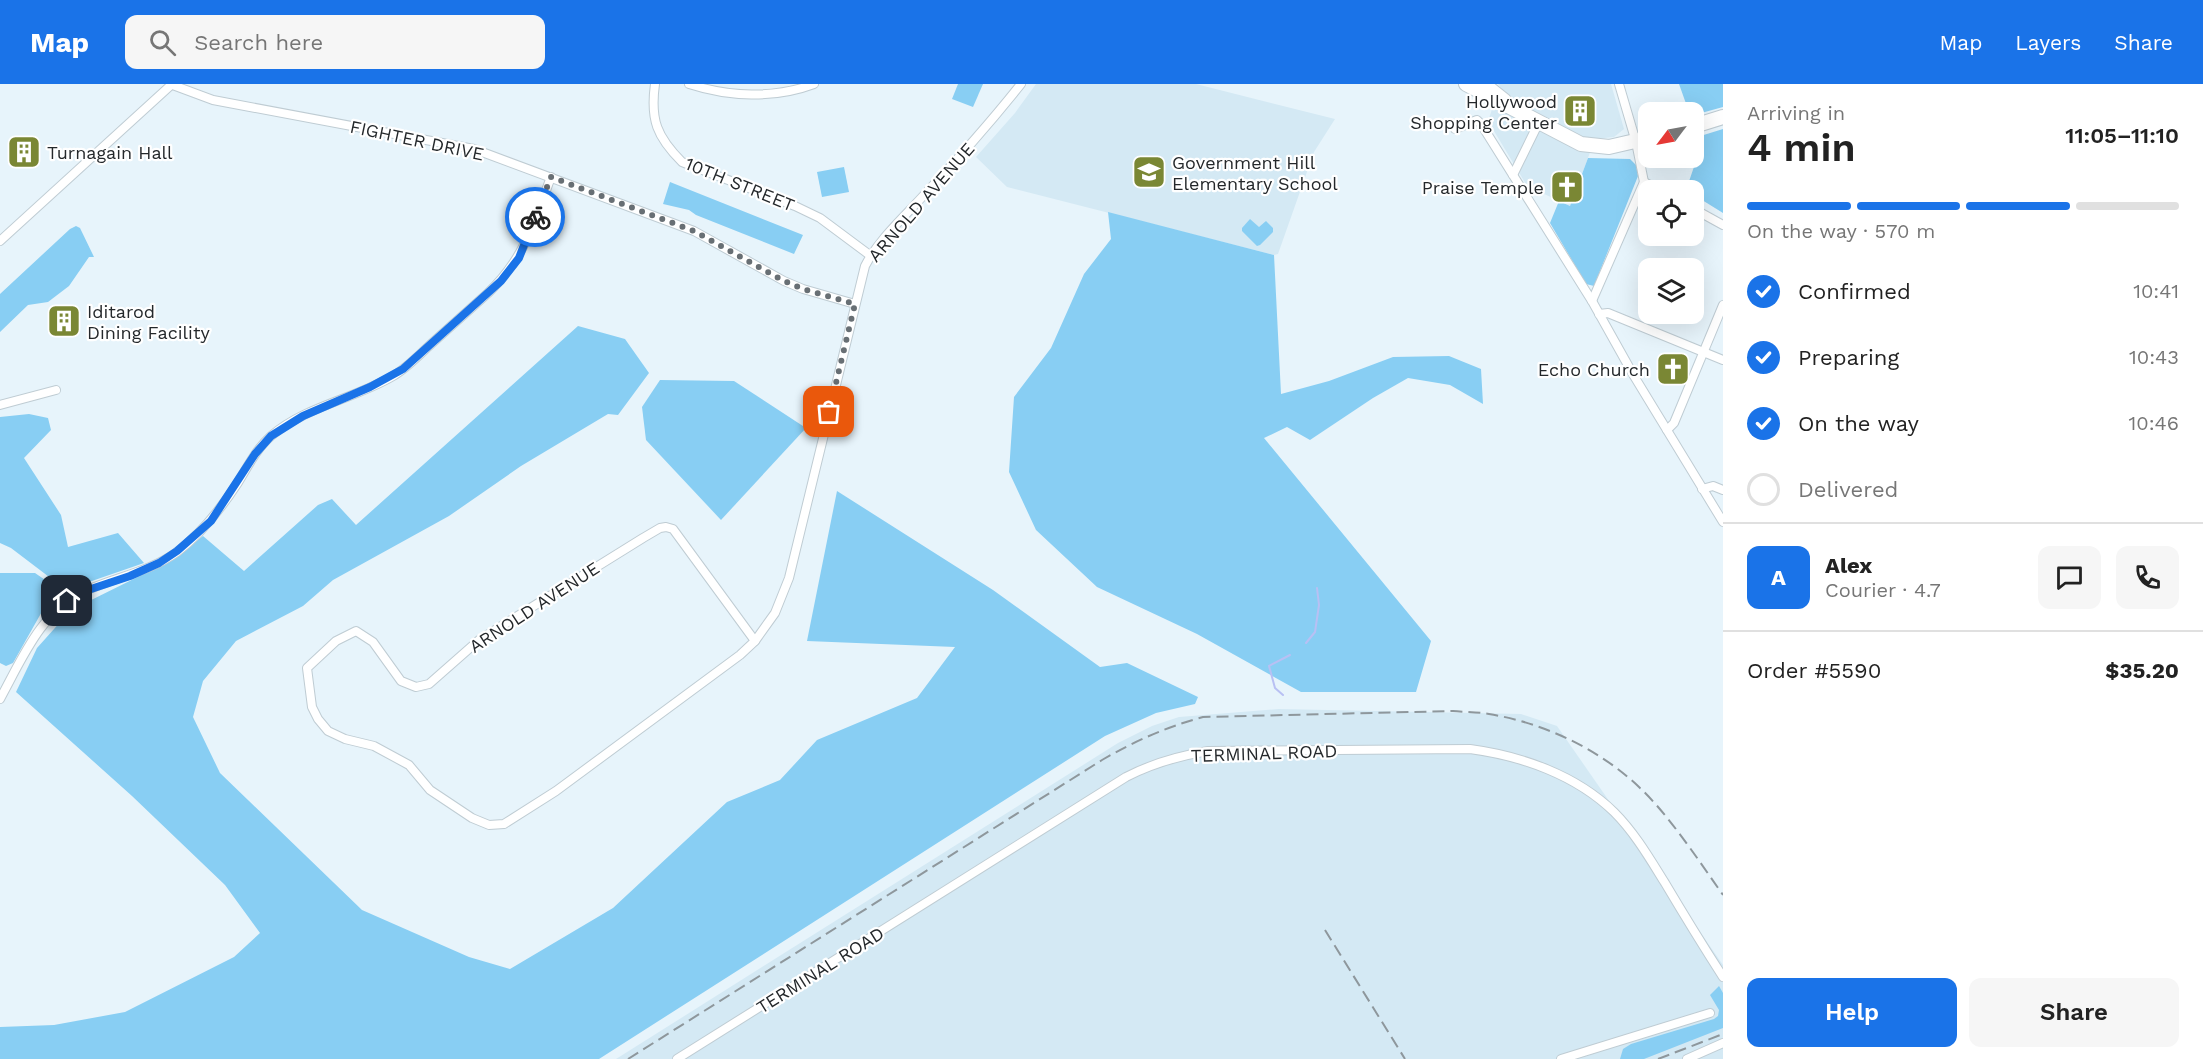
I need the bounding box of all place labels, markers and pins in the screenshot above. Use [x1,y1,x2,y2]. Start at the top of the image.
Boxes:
place label: Hollywood Shopping Center [1410,91,1557,133]
building icon: Hollywood Shopping Center [1562,93,1598,129]
building icon: Turnagain Hall [6,134,42,170]
place label: Turnagain Hall [47,142,173,163]
place label: Government Hill Elementary School [1172,152,1338,194]
school or university icon: Government Hill Elementary School [1131,154,1167,190]
church icon: Praise Temple [1549,169,1585,205]
place label: Praise Temple [1422,177,1544,198]
place label: Iditarod Dining Facility [87,301,210,343]
building icon: Iditarod Dining Facility [46,303,82,339]
church icon: Echo Church [1655,351,1691,387]
place label: Echo Church [1538,359,1650,380]
pin [803,386,854,437]
pin [41,575,92,626]

